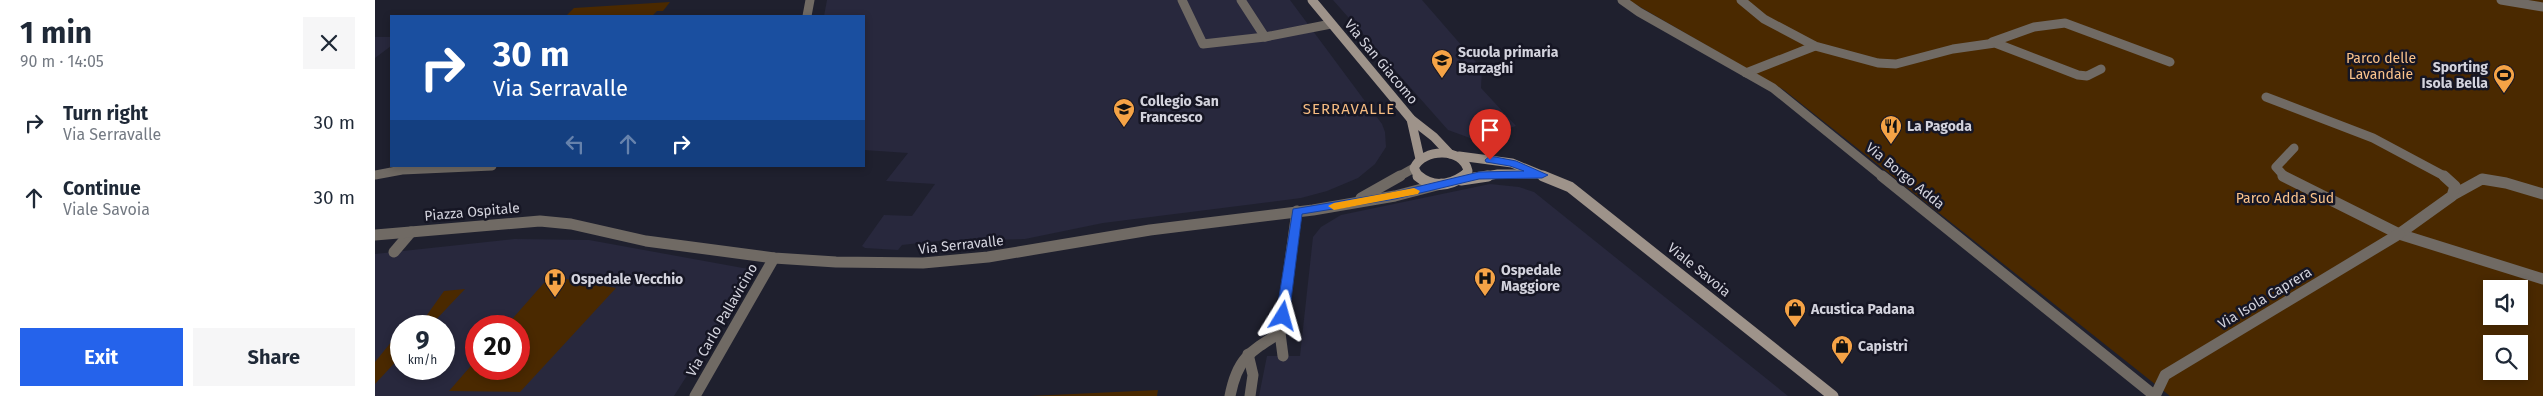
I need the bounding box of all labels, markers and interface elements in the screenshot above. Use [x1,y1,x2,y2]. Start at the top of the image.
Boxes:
text: 1 min [20,15,92,51]
street label: Via San Giacomo [1341,16,1421,108]
button: close [303,17,355,69]
text: 30 m [493,33,570,75]
icon: right [410,35,475,100]
place label: Scuola primaria Barzaghi [1458,44,1559,77]
school or university icon: Scuola primaria Barzaghi [1430,48,1454,79]
park label: Parco delle Lavandaie [2346,50,2416,83]
text: 90 m · 14:05 [20,52,104,71]
place label: Sporting Isola Bella [2422,59,2488,92]
sports icon: Sporting Isola Bella [2492,63,2516,94]
text: Via Serravalle [493,75,628,102]
place label: Collegio San Francesco [1140,93,1219,126]
school or university icon: Collegio San Francesco [1112,97,1136,128]
district label: SERRAVALLE [1303,100,1395,118]
text: Turn right [63,102,148,125]
icon: right [20,109,48,137]
pin [1469,109,1511,160]
text: 30 m [314,111,355,134]
restaurant icon: La Pagoda [1879,114,1903,145]
icon: arrive [1476,116,1504,144]
place label: La Pagoda [1907,118,1972,135]
text: Via Serravalle [63,125,161,144]
icon: left [561,130,589,158]
icon: ahead [614,130,642,158]
icon: right [667,130,695,158]
street label: Via Borgo Adda [1862,139,1948,213]
text: Continue [63,177,141,200]
icon: ahead [20,184,48,212]
text: 30 m [314,186,355,209]
park label: Parco Adda Sud [2236,190,2334,207]
street label: Piazza Ospitale [424,199,520,225]
text: Viale Savoia [63,200,150,219]
street label: Via Serravalle [917,232,1005,258]
street label: Viale Savoia [1664,239,1734,301]
street label: Via Carlo Pallavicino [683,260,761,380]
place label: Ospedale Maggiore [1501,262,1562,295]
street label: Via Isola Caprera [2215,263,2315,333]
hospital icon: Ospedale Maggiore [1473,266,1497,297]
hospital icon: Ospedale Vecchio [543,267,567,298]
place label: Ospedale Vecchio [571,271,683,288]
map controls [2483,280,2528,380]
button: sound [2483,280,2528,325]
position arrow [1256,289,1308,341]
shop icon: Acustica Padana [1783,297,1807,328]
place label: Acustica Padana [1810,301,1915,318]
speed limit sign: 20 [465,315,530,380]
text: 9 [415,326,430,356]
button: Exit [20,328,183,386]
button: Share [193,328,355,386]
shop icon: Capistrì [1830,334,1854,365]
button: search [2483,335,2528,380]
place label: Capistrì [1858,338,1909,355]
text: km/h [408,353,437,367]

